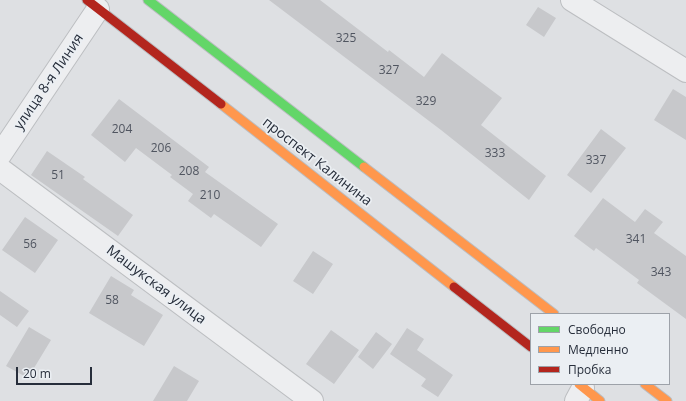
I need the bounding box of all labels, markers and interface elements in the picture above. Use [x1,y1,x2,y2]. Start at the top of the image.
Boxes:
street label: улица 8-я Линия [11,31,87,133]
house number: 325 [336,32,356,46]
house number: 327 [379,64,399,78]
house number: 329 [416,95,436,109]
street label: проспект Калинина [259,114,375,210]
house number: 204 [112,123,132,137]
house number: 206 [151,142,171,156]
house number: 333 [485,147,505,161]
house number: 337 [586,154,606,168]
house number: 208 [179,165,199,179]
house number: 51 [51,169,65,183]
house number: 210 [200,189,220,203]
house number: 341 [626,233,646,247]
house number: 56 [23,238,37,252]
street label: Машукская улица [103,242,209,328]
house number: 343 [651,266,671,280]
house number: 58 [105,294,119,308]
legend [530,313,670,385]
text: Свободно [568,321,626,338]
text: Медленно [568,341,628,358]
scale bar [18,359,94,385]
text: Пробка [568,361,611,378]
text: 20 m [23,365,51,382]

